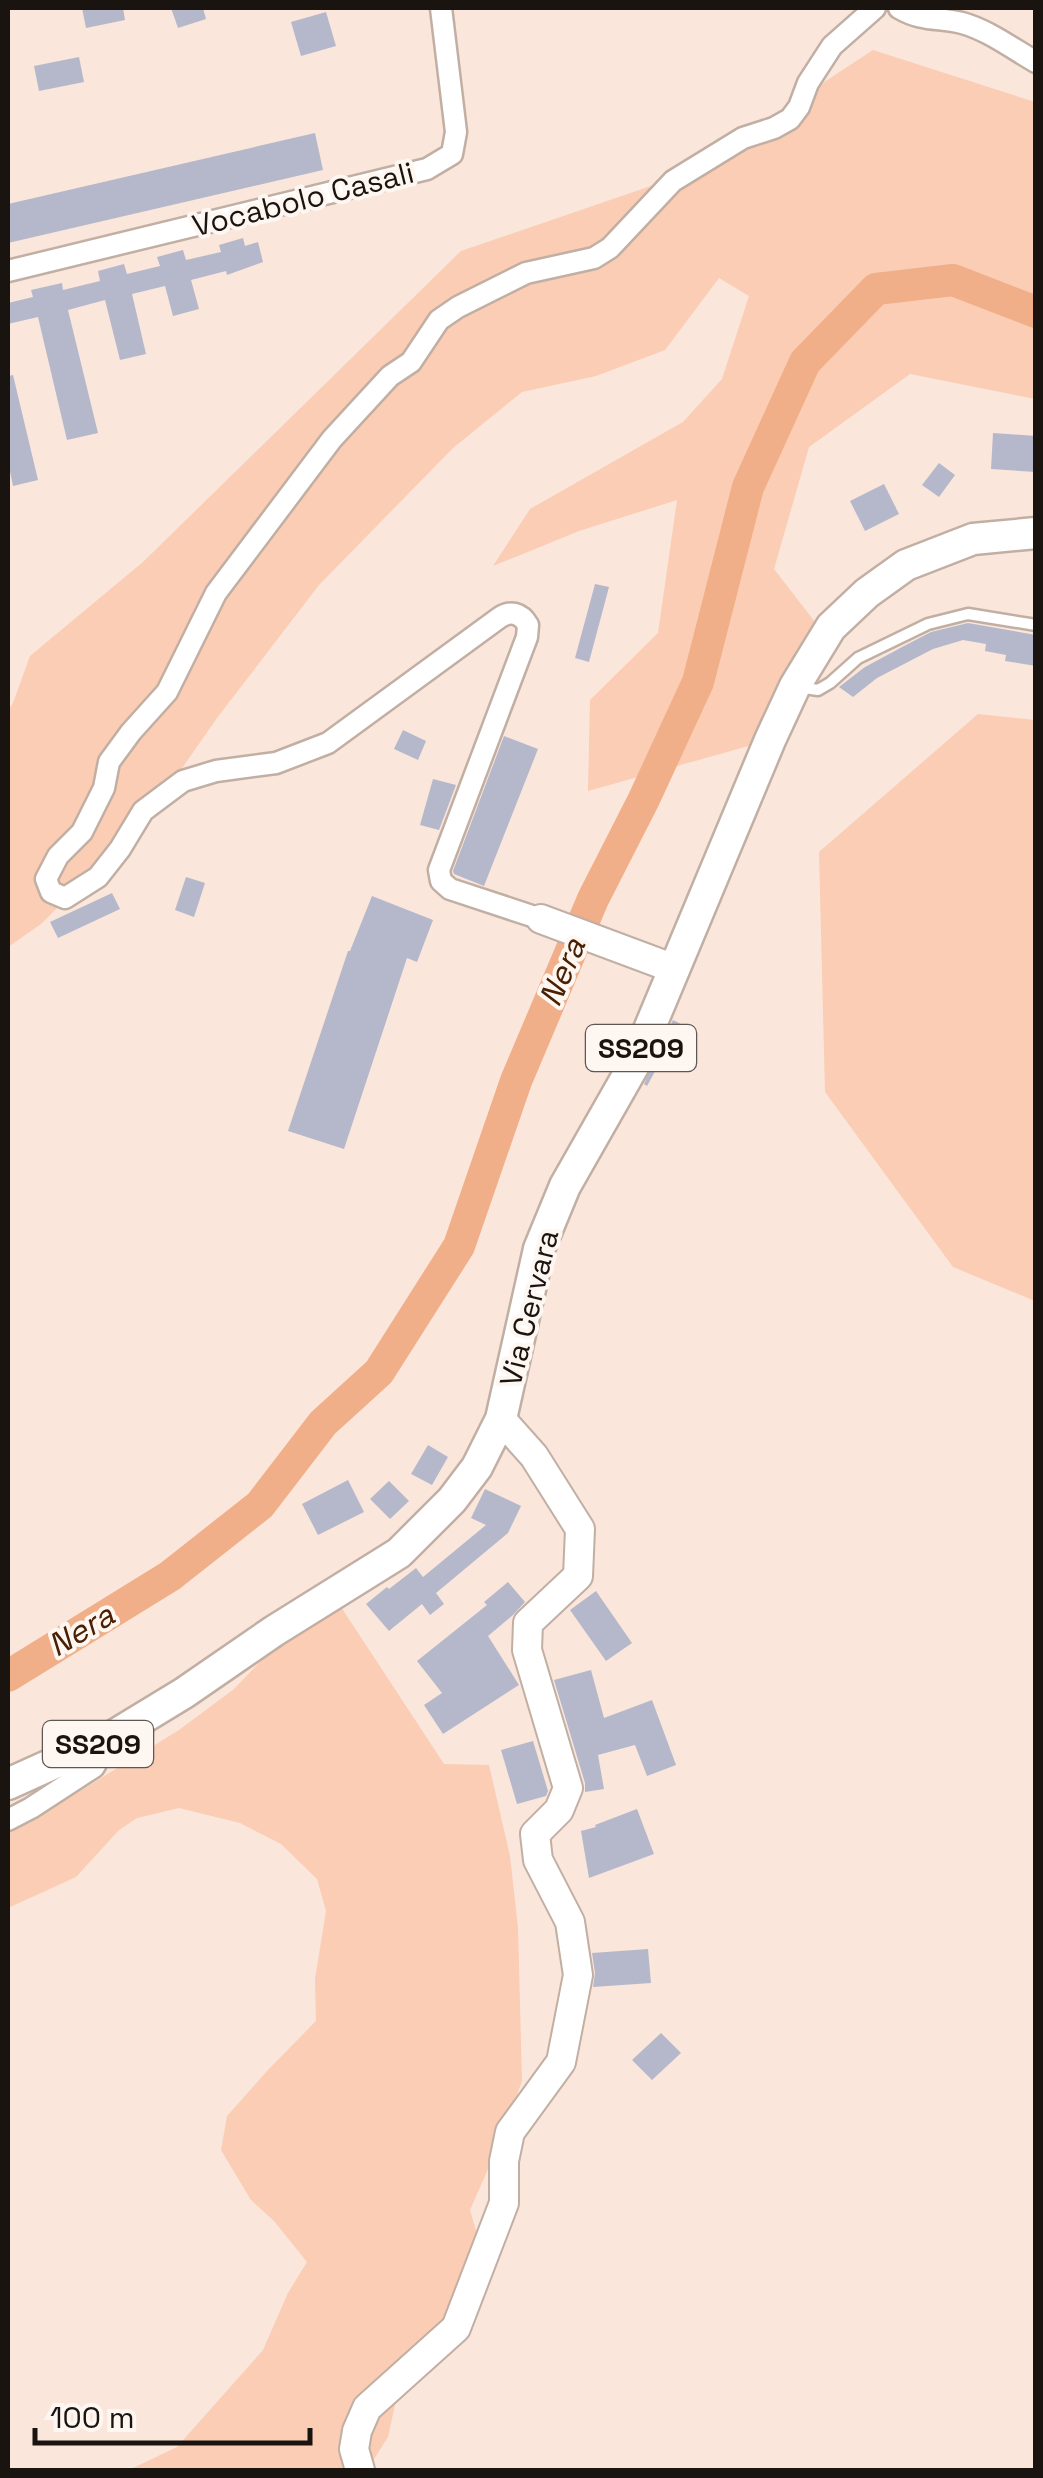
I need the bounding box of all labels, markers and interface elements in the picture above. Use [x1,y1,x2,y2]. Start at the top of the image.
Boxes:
street label: Vocabolo Casali [188,153,418,245]
water label: Nera [530,931,594,1012]
road number: SS209 [586,1025,696,1071]
street label: Via Cervara [491,1226,567,1390]
water label: Nera [41,1594,122,1665]
road number: SS209 [43,1721,153,1767]
scale bar [35,2383,310,2445]
text: 100 m [50,2398,135,2437]

